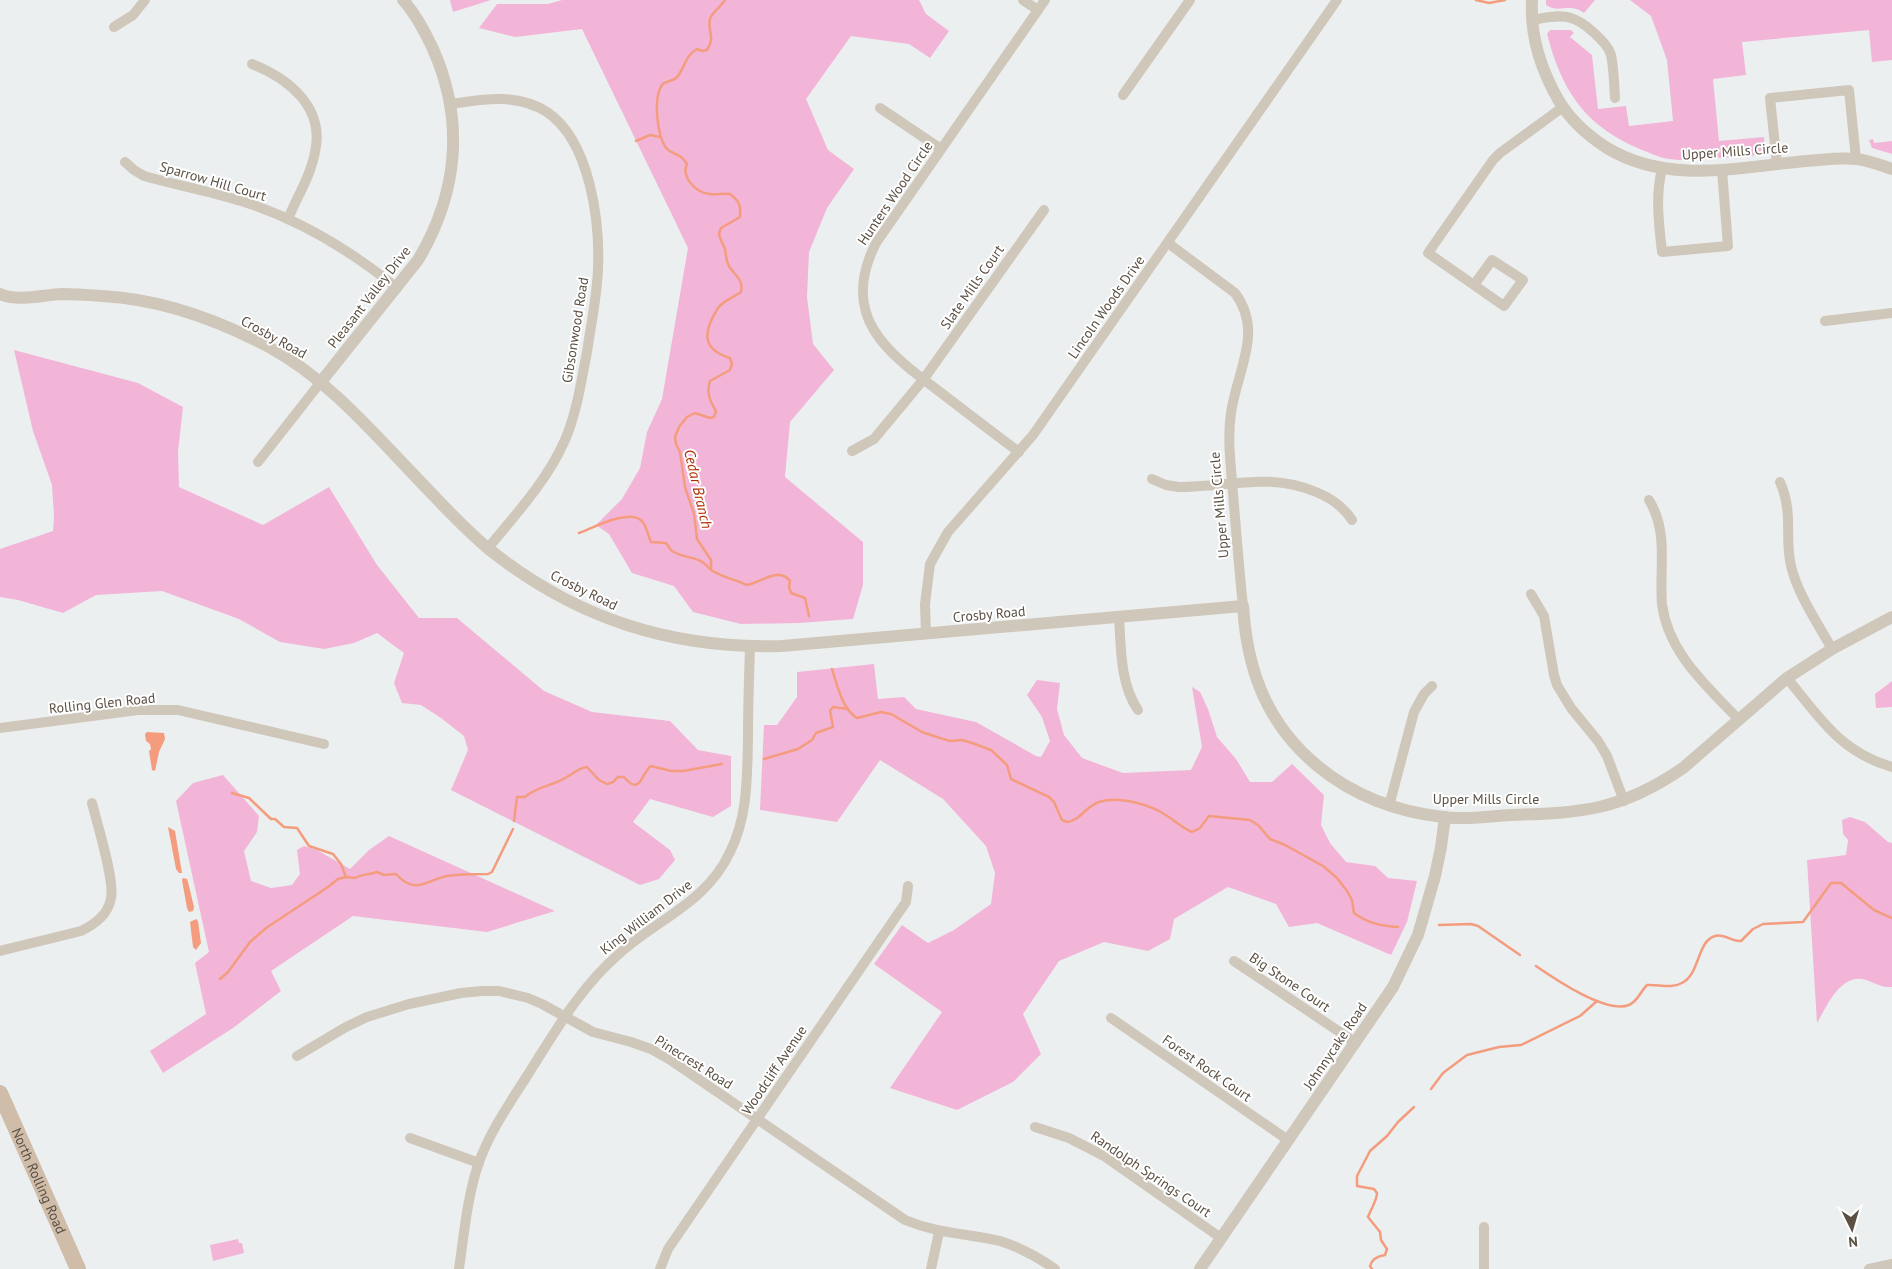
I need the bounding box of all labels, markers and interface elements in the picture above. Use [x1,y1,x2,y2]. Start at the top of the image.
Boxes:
street label: Hunters Wood Circle [853,137,937,249]
street label: Upper Mills Circle [1681,138,1789,164]
street label: Sparrow Hill Court [158,157,269,205]
street label: Slate Mills Court [936,241,1008,333]
street label: Pleasant Valley Drive [323,242,415,352]
street label: Lincoln Woods Drive [1064,252,1148,362]
street label: Gibsonwood Road [558,276,592,384]
street label: Crosby Road [238,312,310,362]
water label: Cedar Branch [680,447,717,531]
street label: Upper Mills Circle [1205,451,1233,559]
street label: Crosby Road [547,566,621,614]
street label: Crosby Road [952,602,1026,626]
street label: Rolling Glen Road [48,688,156,718]
street label: Upper Mills Circle [1433,790,1539,808]
street label: King William Drive [596,876,696,958]
street label: Big Stone Court [1246,948,1334,1016]
street label: Johnnycake Road [1299,999,1371,1094]
street label: Woodcliff Avenue [738,1022,810,1118]
street label: Pinecrest Road [652,1031,736,1093]
street label: Forest Rock Court [1159,1031,1255,1106]
street label: North Rolling Road [8,1125,70,1237]
street label: Randolph Springs Court [1087,1127,1215,1221]
north arrow [1827,1204,1877,1254]
text: N [1848,1233,1859,1251]

